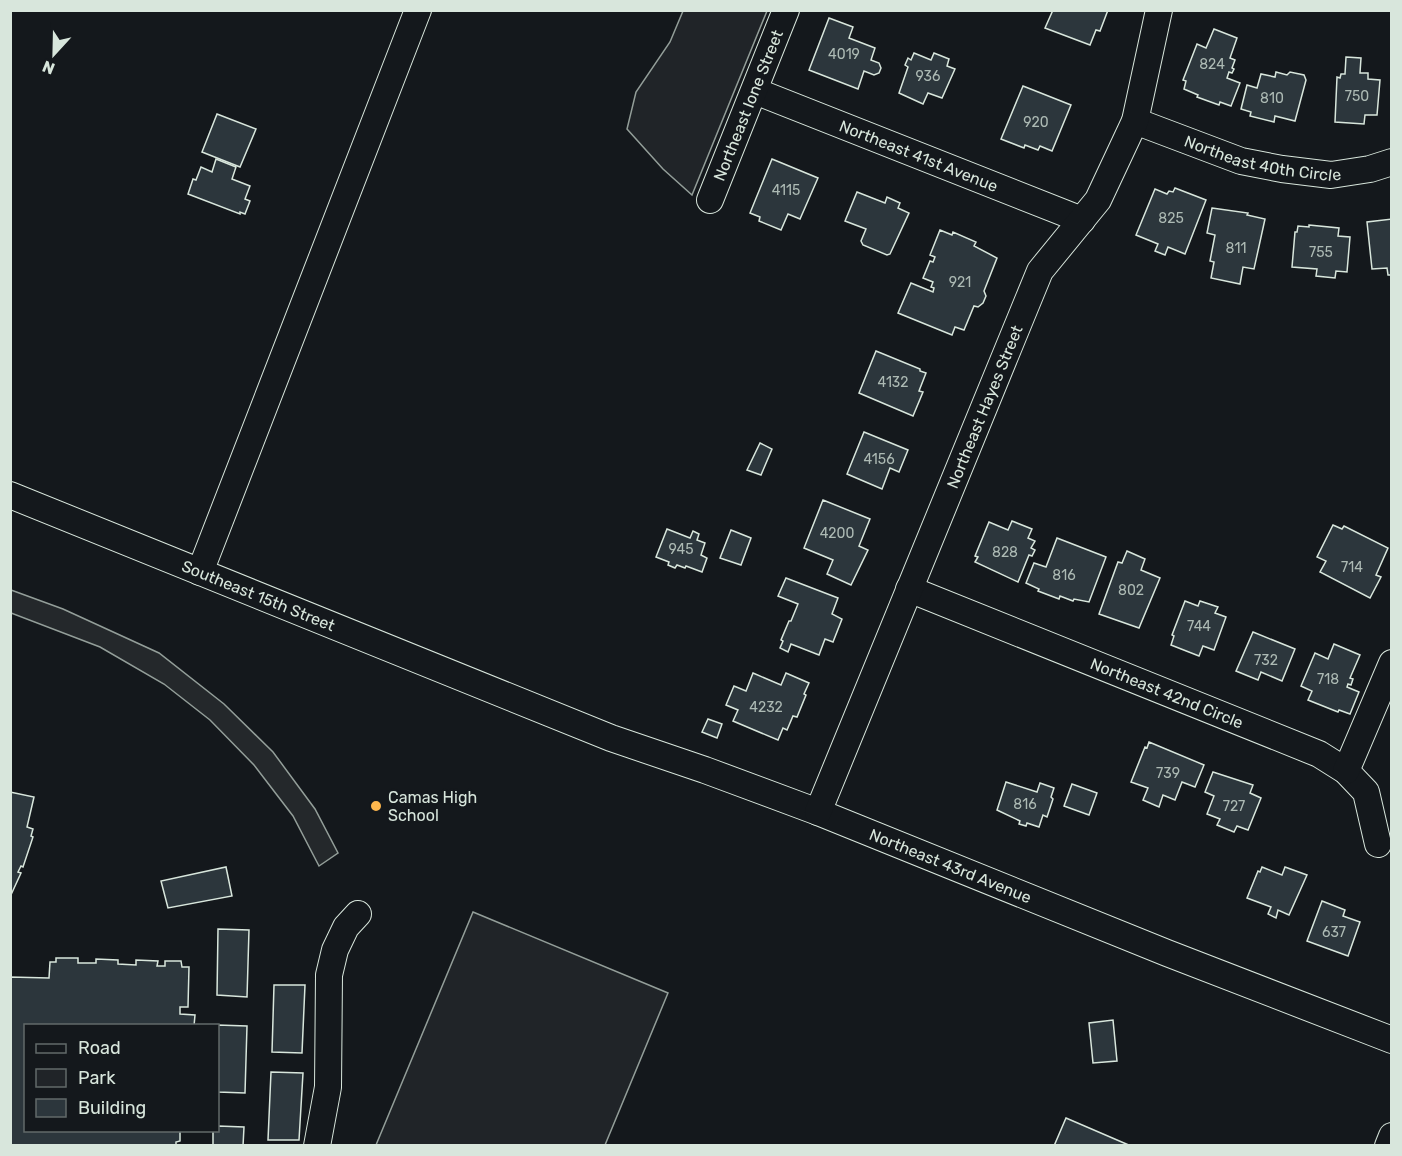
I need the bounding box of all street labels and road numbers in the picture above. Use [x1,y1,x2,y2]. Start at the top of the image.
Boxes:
street label: Northeast Ione Street [709,27,787,184]
street label: Northeast 41st Avenue [837,116,1001,195]
street label: Northeast 40th Circle [1182,131,1342,185]
street label: Northeast Hayes Street [942,322,1026,491]
street label: Southeast 15th Street [179,556,338,635]
street label: Northeast 42nd Circle [1088,654,1246,732]
street label: Northeast 43rd Avenue [867,824,1034,907]

